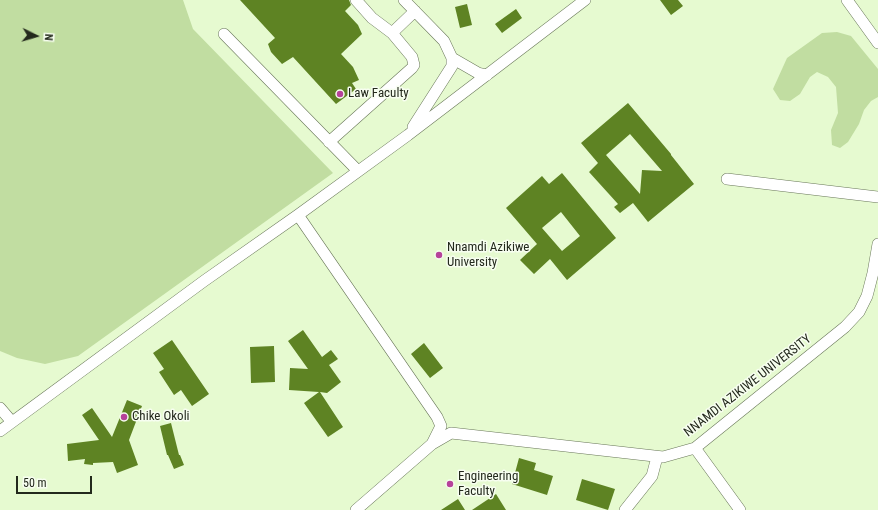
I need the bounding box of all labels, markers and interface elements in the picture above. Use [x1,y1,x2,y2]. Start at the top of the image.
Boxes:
north arrow [16,16,56,56]
text: N [42,33,55,41]
place label: Law Faculty [348,86,409,102]
marker: Law Faculty [335,89,345,99]
place label: Nnamdi Azikiwe University [447,240,529,271]
marker: Nnamdi Azikiwe University [434,250,444,260]
street label: NNAMDI AZIKIWE UNIVERSITY [681,331,815,441]
place label: Chike Okoli [132,409,190,425]
marker: Chike Okoli [119,412,129,422]
scale bar [18,468,94,494]
place label: Engineering Faculty [458,469,518,500]
text: 50 m [23,476,47,490]
marker: Engineering Faculty [445,479,455,489]

